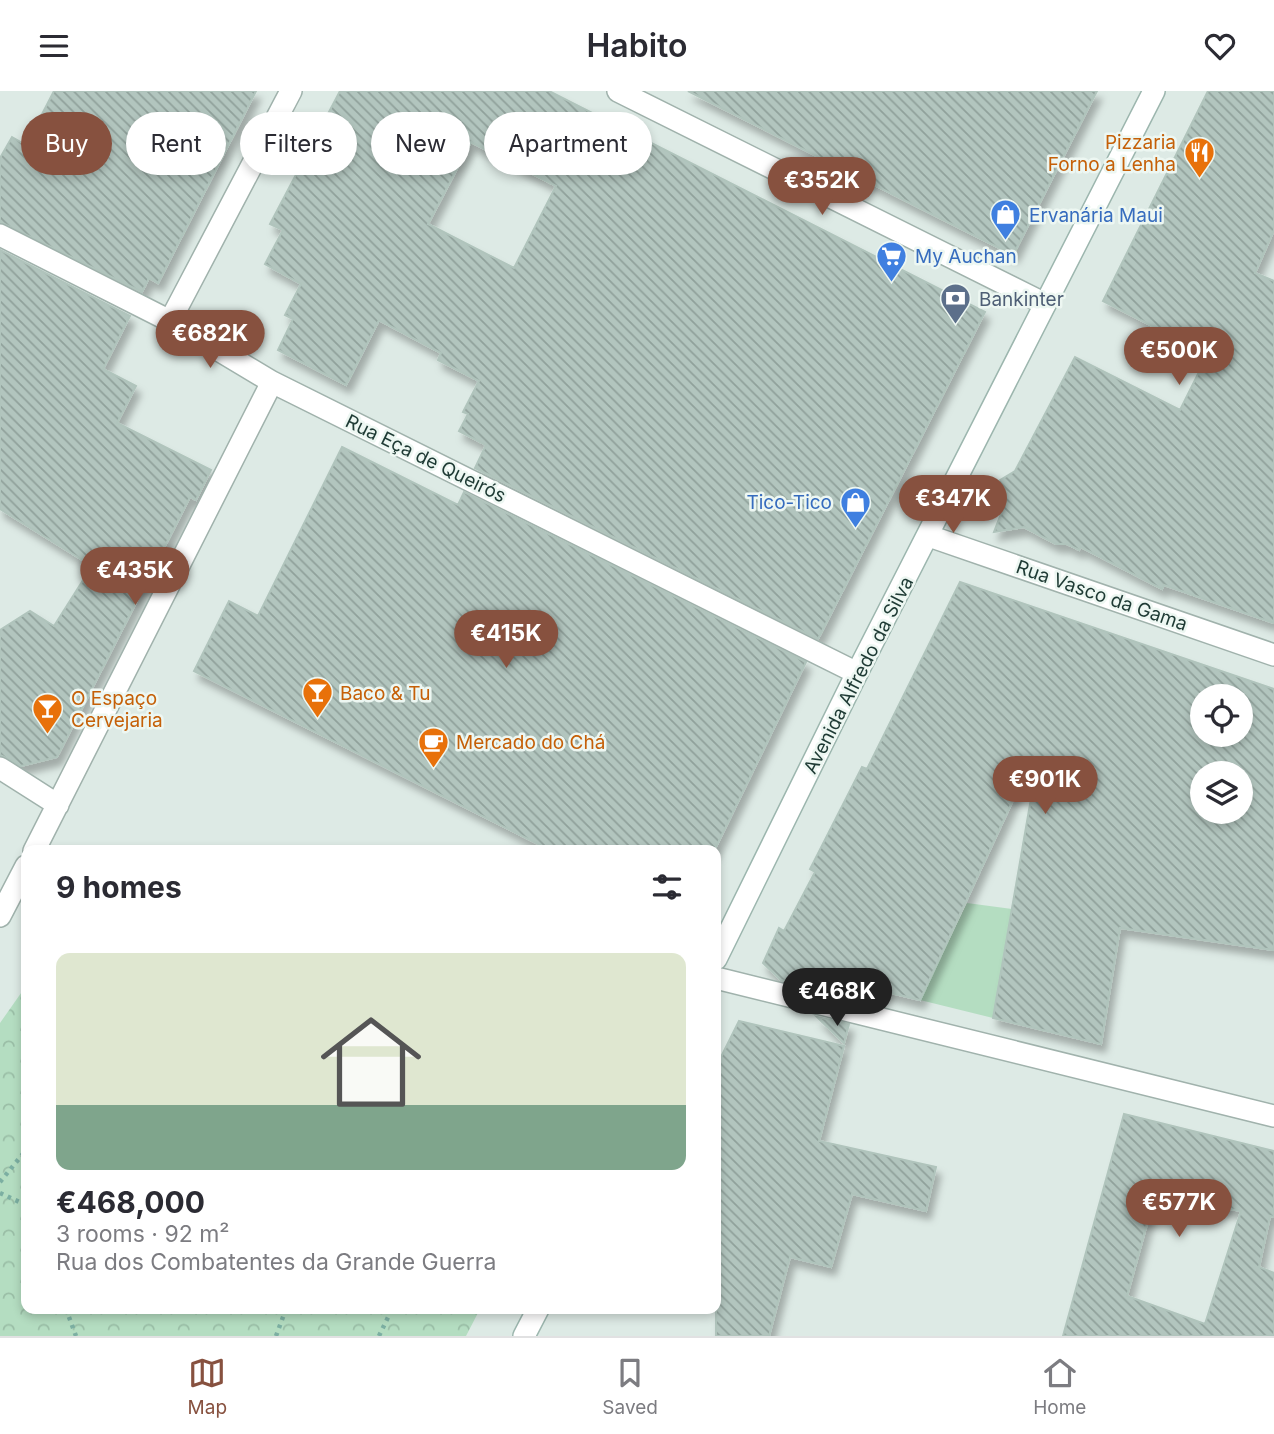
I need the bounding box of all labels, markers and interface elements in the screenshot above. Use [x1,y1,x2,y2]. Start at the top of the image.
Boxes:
text: Habito [586,26,688,65]
icon: menu [35,27,73,65]
icon: heart [1201,27,1239,65]
chip: Buy [21,112,112,175]
chip: Rent [126,112,226,175]
chip: Filters [240,112,357,175]
chip: New [371,112,470,175]
chip: Apartment [484,112,652,175]
place label: Pizzaria Forno a Lenha [1048,131,1176,176]
restaurant icon: Pizzaria Forno a Lenha [1182,136,1216,180]
pin: €352K [773,157,871,217]
text: €352K [784,166,860,194]
shop icon: Ervanária Maui [989,198,1023,242]
place label: Ervanária Maui [1029,204,1163,227]
supermarket icon: My Auchan [875,239,909,283]
place label: My Auchan [915,245,1017,268]
bank icon: Bankinter [939,282,973,326]
place label: Bankinter [979,288,1064,311]
pin: €682K [161,310,259,370]
text: €682K [172,319,248,347]
pin: €500K [1130,327,1228,387]
text: €500K [1140,336,1218,364]
street label: Rua Eça de Queirós [342,410,510,507]
pin: €347K [904,475,1002,535]
text: €347K [915,484,991,512]
shop icon: Tico-Tico [838,485,872,529]
place label: Tico-Tico [746,491,832,514]
pin: €435K [86,547,184,607]
street label: Rua Vasco da Gama [1013,555,1191,636]
text: €435K [96,556,174,584]
street label: Avenida Alfredo da Silva [799,573,918,778]
pin: €415K [457,611,555,670]
text: €415K [470,619,542,647]
bar icon: Baco & Tu [300,676,334,720]
place label: Baco & Tu [340,682,430,705]
map controls [1190,684,1253,824]
button: locate [1190,684,1253,747]
place label: O Espaço Cervejaria [71,687,163,732]
bar icon: O Espaço Cervejaria [31,692,65,736]
cafe icon: Mercado do Chá [416,725,450,769]
place label: Mercado do Chá [456,731,605,754]
pin: €901K [996,757,1094,816]
button: layers [1190,761,1253,824]
text: €901K [1009,765,1081,793]
icon: filters [648,868,686,906]
text: 9 homes [56,869,182,905]
pin: €468K [788,969,886,1028]
text: €468K [798,977,876,1005]
icon: home [308,999,434,1125]
pin: €577K [1130,1179,1228,1239]
text: €468,000 [56,1184,205,1220]
text: €577K [1142,1188,1216,1216]
text: 3 rooms · 92 m² [56,1220,229,1248]
text: Rua dos Combatentes da Grande Guerra [56,1248,496,1276]
tab: Map [188,1354,227,1419]
tab: Saved [602,1354,658,1419]
tab: Home [1033,1354,1086,1419]

